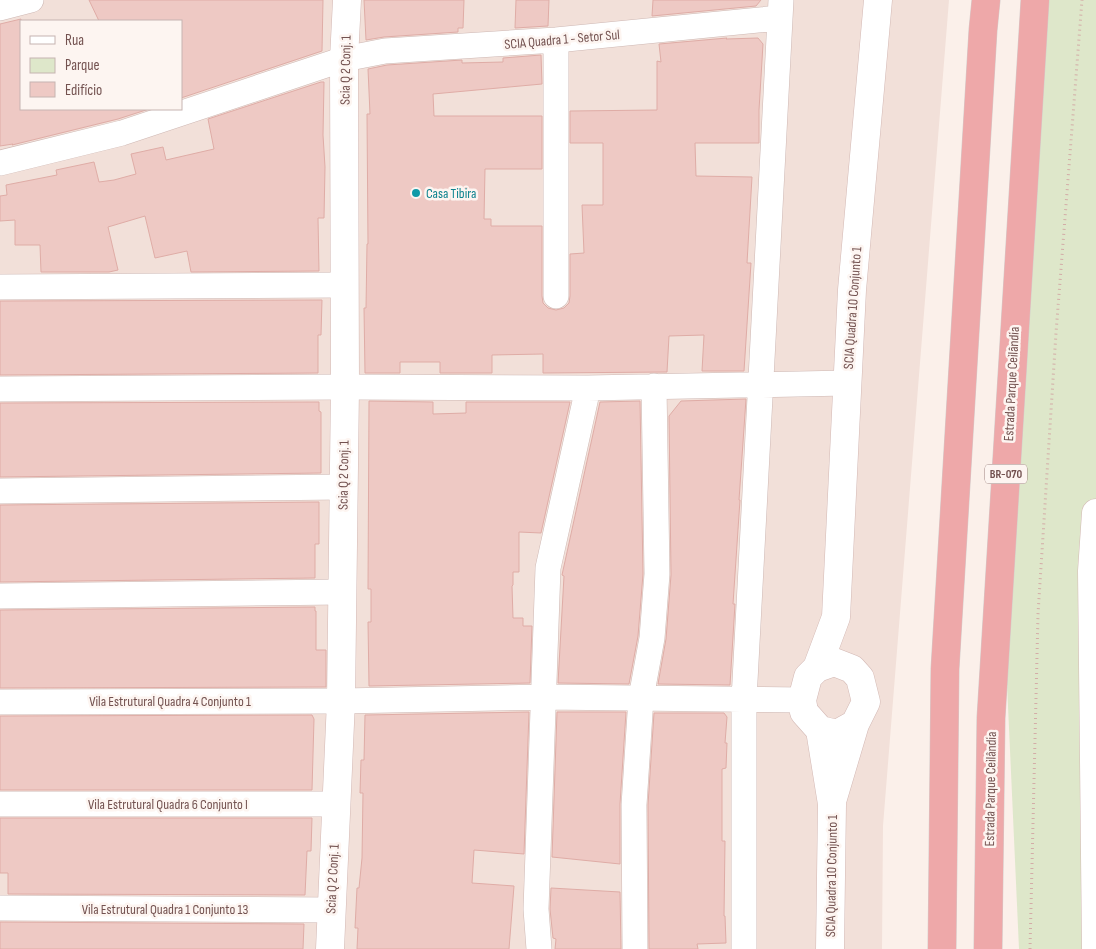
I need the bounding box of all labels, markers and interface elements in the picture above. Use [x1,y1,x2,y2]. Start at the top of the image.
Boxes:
legend [20,20,182,110]
street label: SCIA Quadra 1 - Setor Sul [504,26,621,53]
text: Rua [65,31,84,50]
street label: Scia Q 2 Conj. 1 [336,35,355,105]
text: Parque [65,56,100,75]
text: Edifício [65,81,102,100]
place label: Casa Tibira [426,185,476,202]
marker: Casa Tibira [410,187,422,199]
street label: SCIA Quadra 10 Conjunto 1 [840,246,865,370]
street label: Estrada Parque Ceilândia [1000,326,1023,442]
street label: Scia Q 2 Conj. 1 [334,440,353,510]
road number: BR-070 [985,464,1027,484]
street label: Vila Estrutural Quadra 4 Conjunto 1 [89,693,251,710]
street label: Estrada Parque Ceilândia [981,731,1000,847]
street label: Vila Estrutural Quadra 6 Conjunto I [88,796,248,813]
street label: SCIA Quadra 10 Conjunto 1 [822,814,841,937]
street label: Scia Q 2 Conj. 1 [322,844,343,914]
street label: Vila Estrutural Quadra 1 Conjunto 13 [82,901,248,918]

